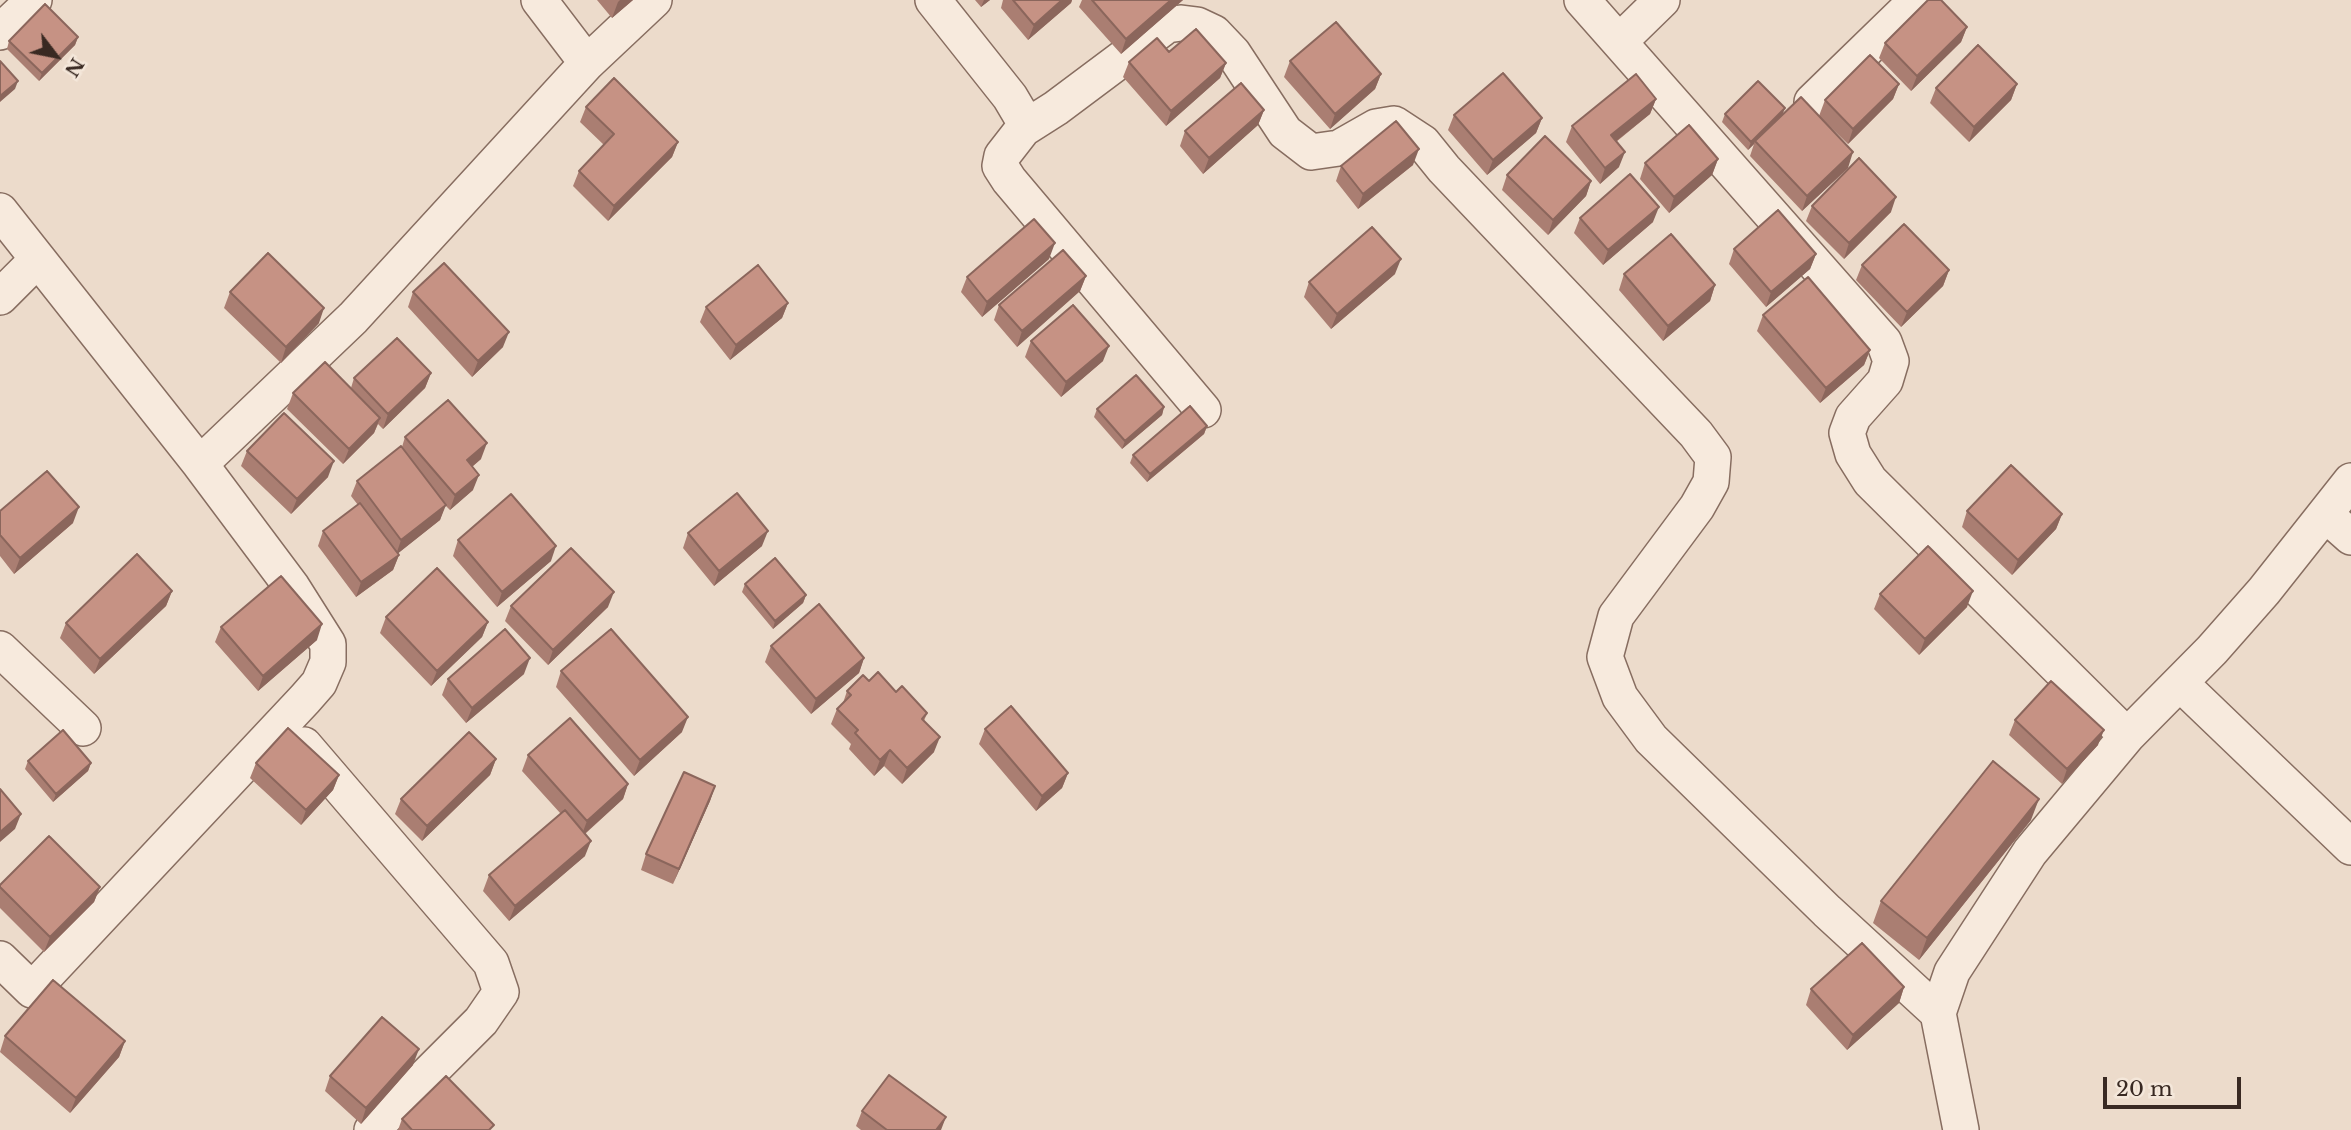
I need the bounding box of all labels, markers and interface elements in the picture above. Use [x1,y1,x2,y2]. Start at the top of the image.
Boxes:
north arrow [21,21,91,91]
text: N [60,54,89,81]
scale bar [2106,1064,2244,1108]
text: 20 m [2116,1076,2173,1102]

